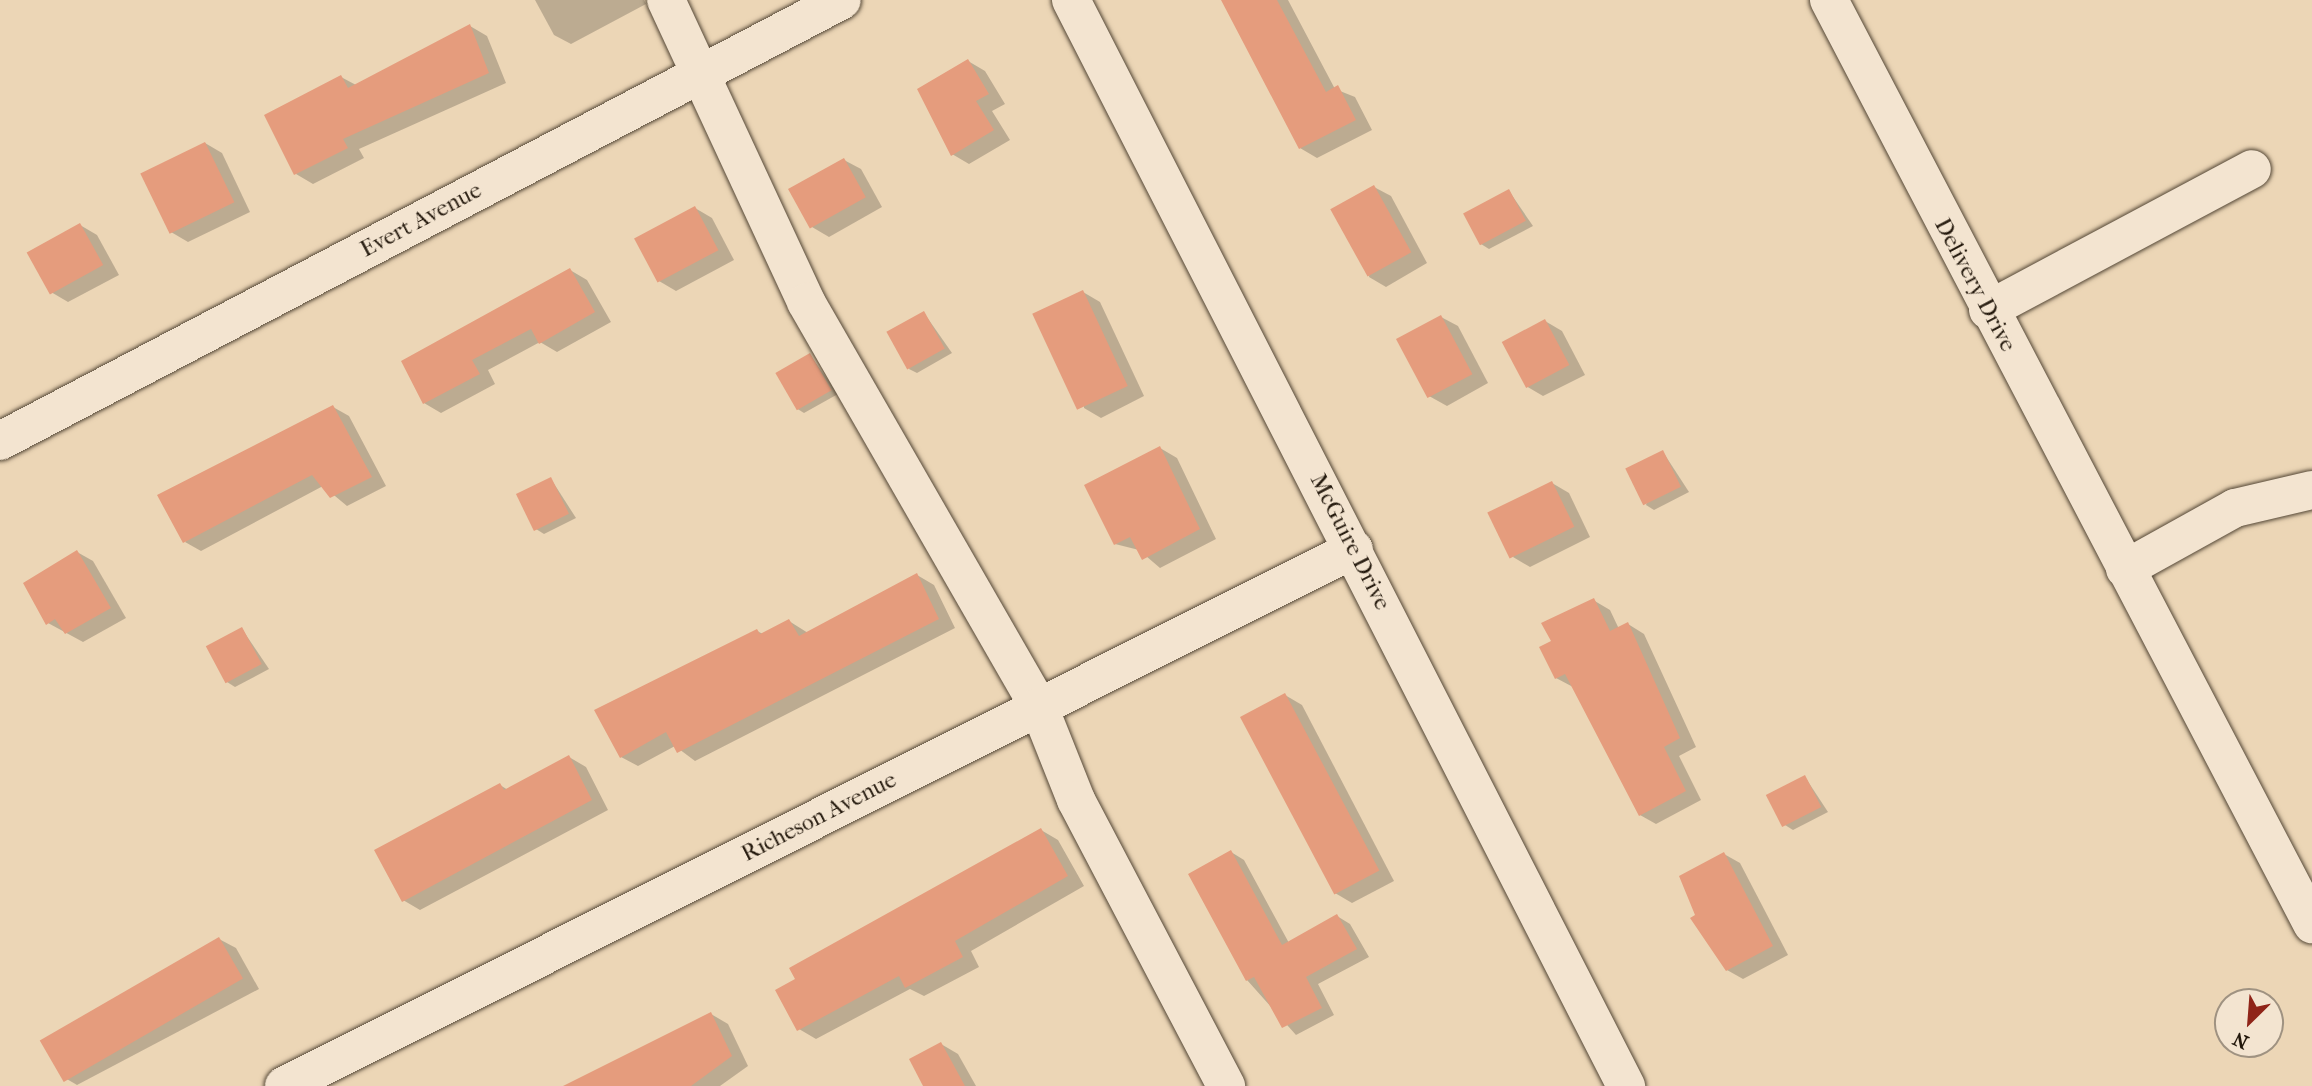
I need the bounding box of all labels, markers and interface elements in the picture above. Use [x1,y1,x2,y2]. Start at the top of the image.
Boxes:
street label: Evert Avenue [356,177,486,263]
street label: Delivery Drive [1928,214,2022,356]
street label: McGuire Drive [1304,469,1396,615]
street label: Richeson Avenue [737,766,901,868]
north arrow [2214,988,2284,1058]
text: N [2230,1027,2252,1053]

